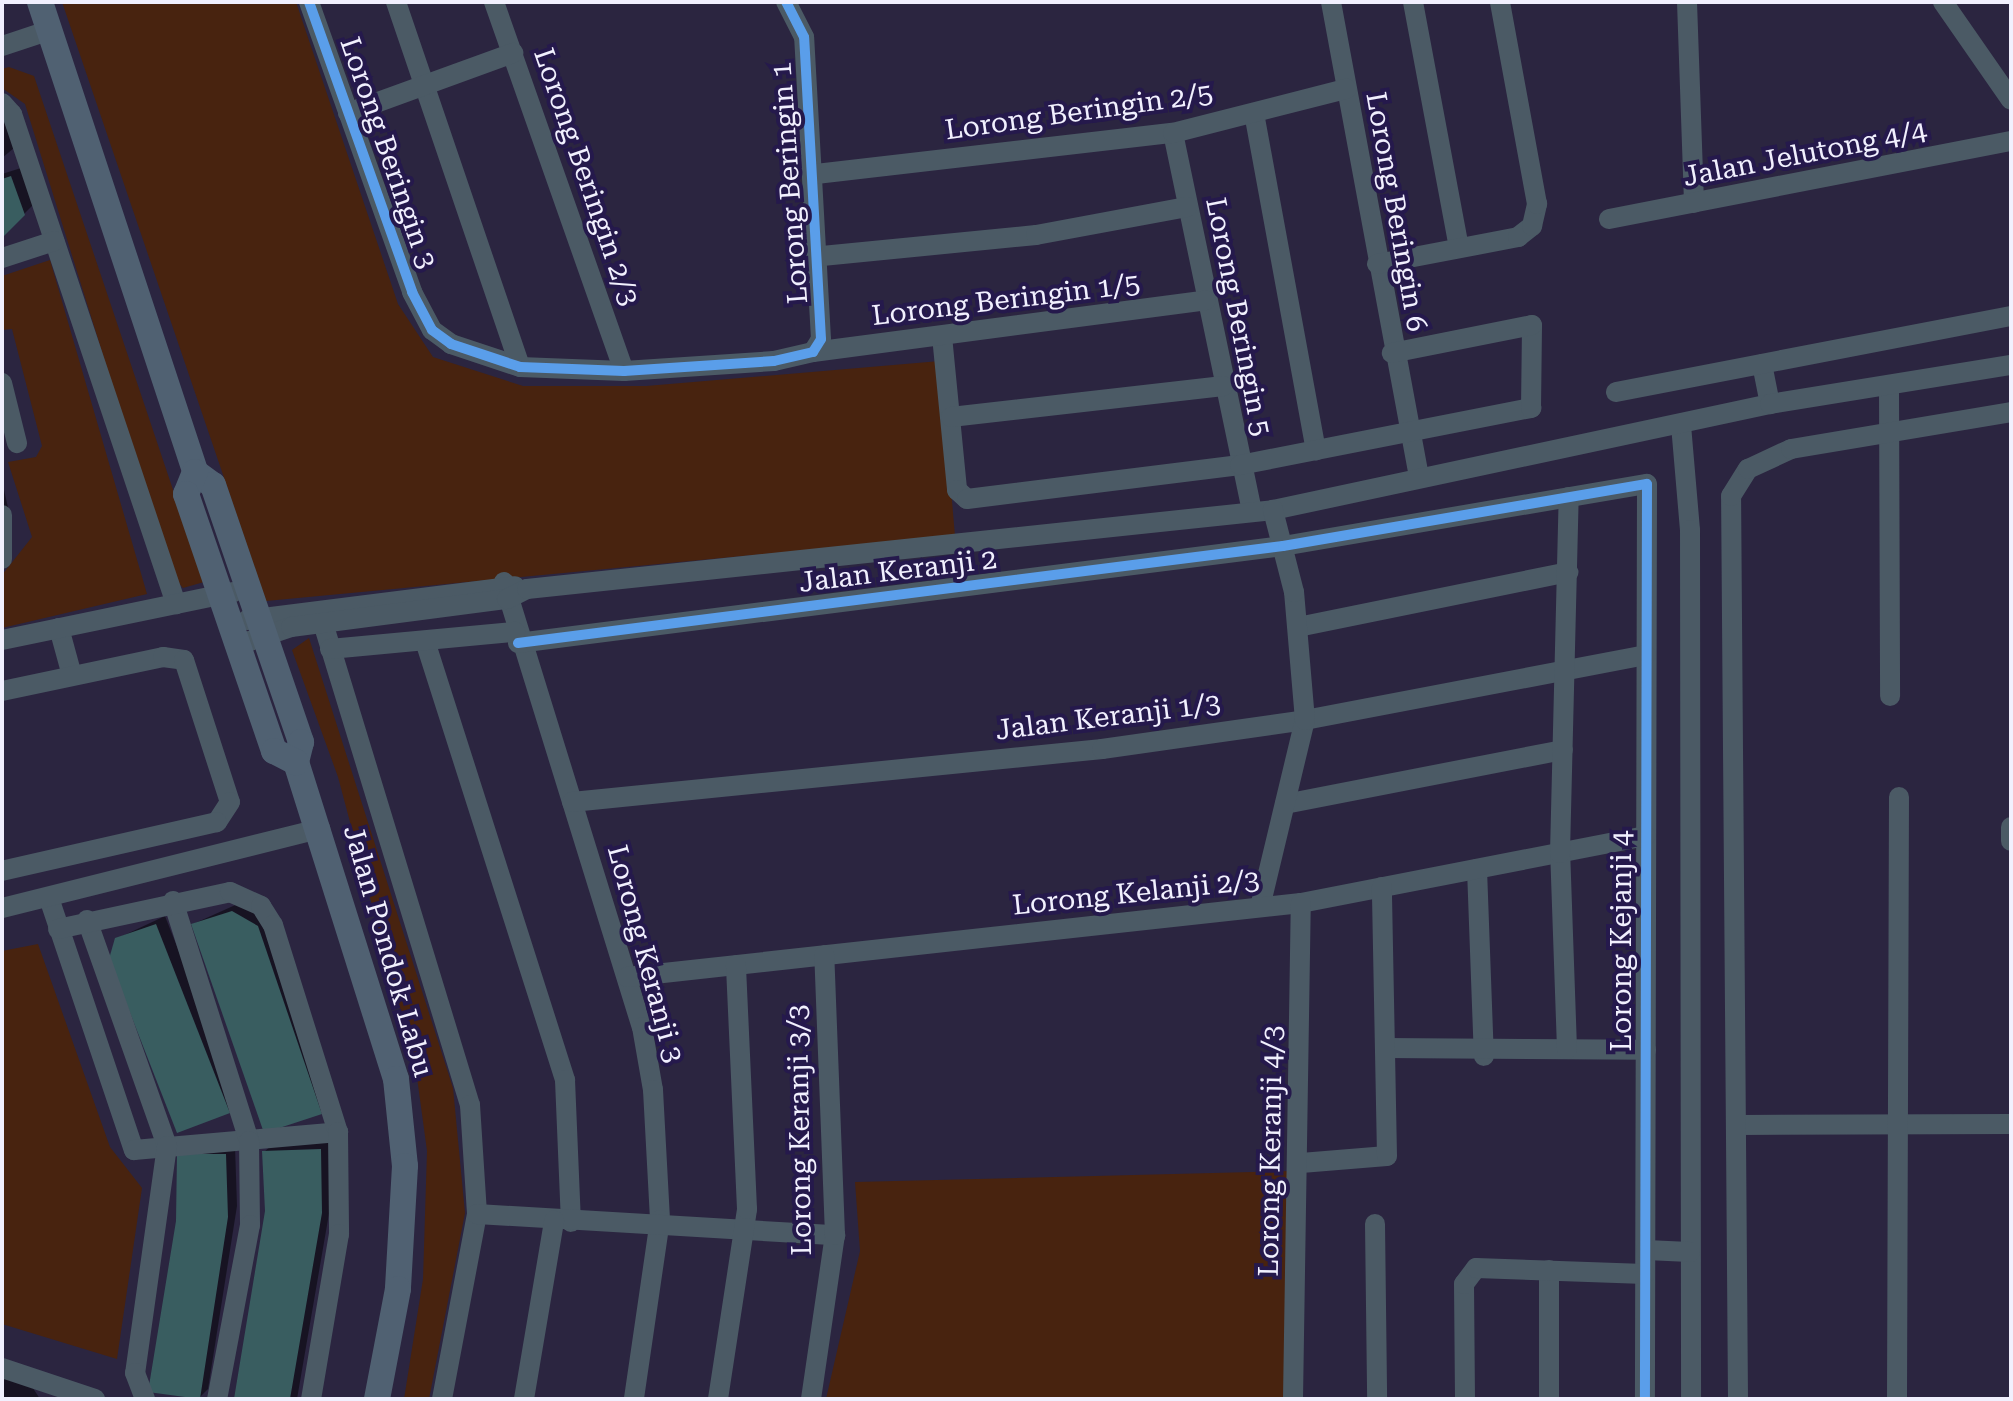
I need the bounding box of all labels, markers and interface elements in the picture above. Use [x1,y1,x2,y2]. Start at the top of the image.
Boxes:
street label: Lorong Beringin 3 [333,33,443,273]
street label: Lorong Beringin 2/3 [526,44,646,310]
street label: Lorong Beringin 1 [765,61,815,305]
street label: Lorong Beringin 2/5 [943,77,1215,147]
street label: Lorong Beringin 6 [1358,90,1434,334]
street label: Jalan Jelutong 4/4 [1680,114,1930,194]
street label: Lorong Beringin 5 [1198,195,1278,439]
street label: Lorong Beringin 1/5 [870,267,1142,333]
street label: Jalan Keranji 2 [797,542,999,600]
street label: Jalan Keranji 1/3 [994,687,1222,747]
street label: Jalan Pondok Labu [336,821,440,1081]
street label: Lorong Kejanji 4 [1605,831,1639,1051]
street label: Lorong Keranji 3 [600,842,690,1066]
street label: Lorong Kelanji 2/3 [1011,863,1261,923]
street label: Lorong Keranji 3/3 [781,1004,819,1256]
street label: Lorong Keranji 4/3 [1252,1025,1290,1277]

